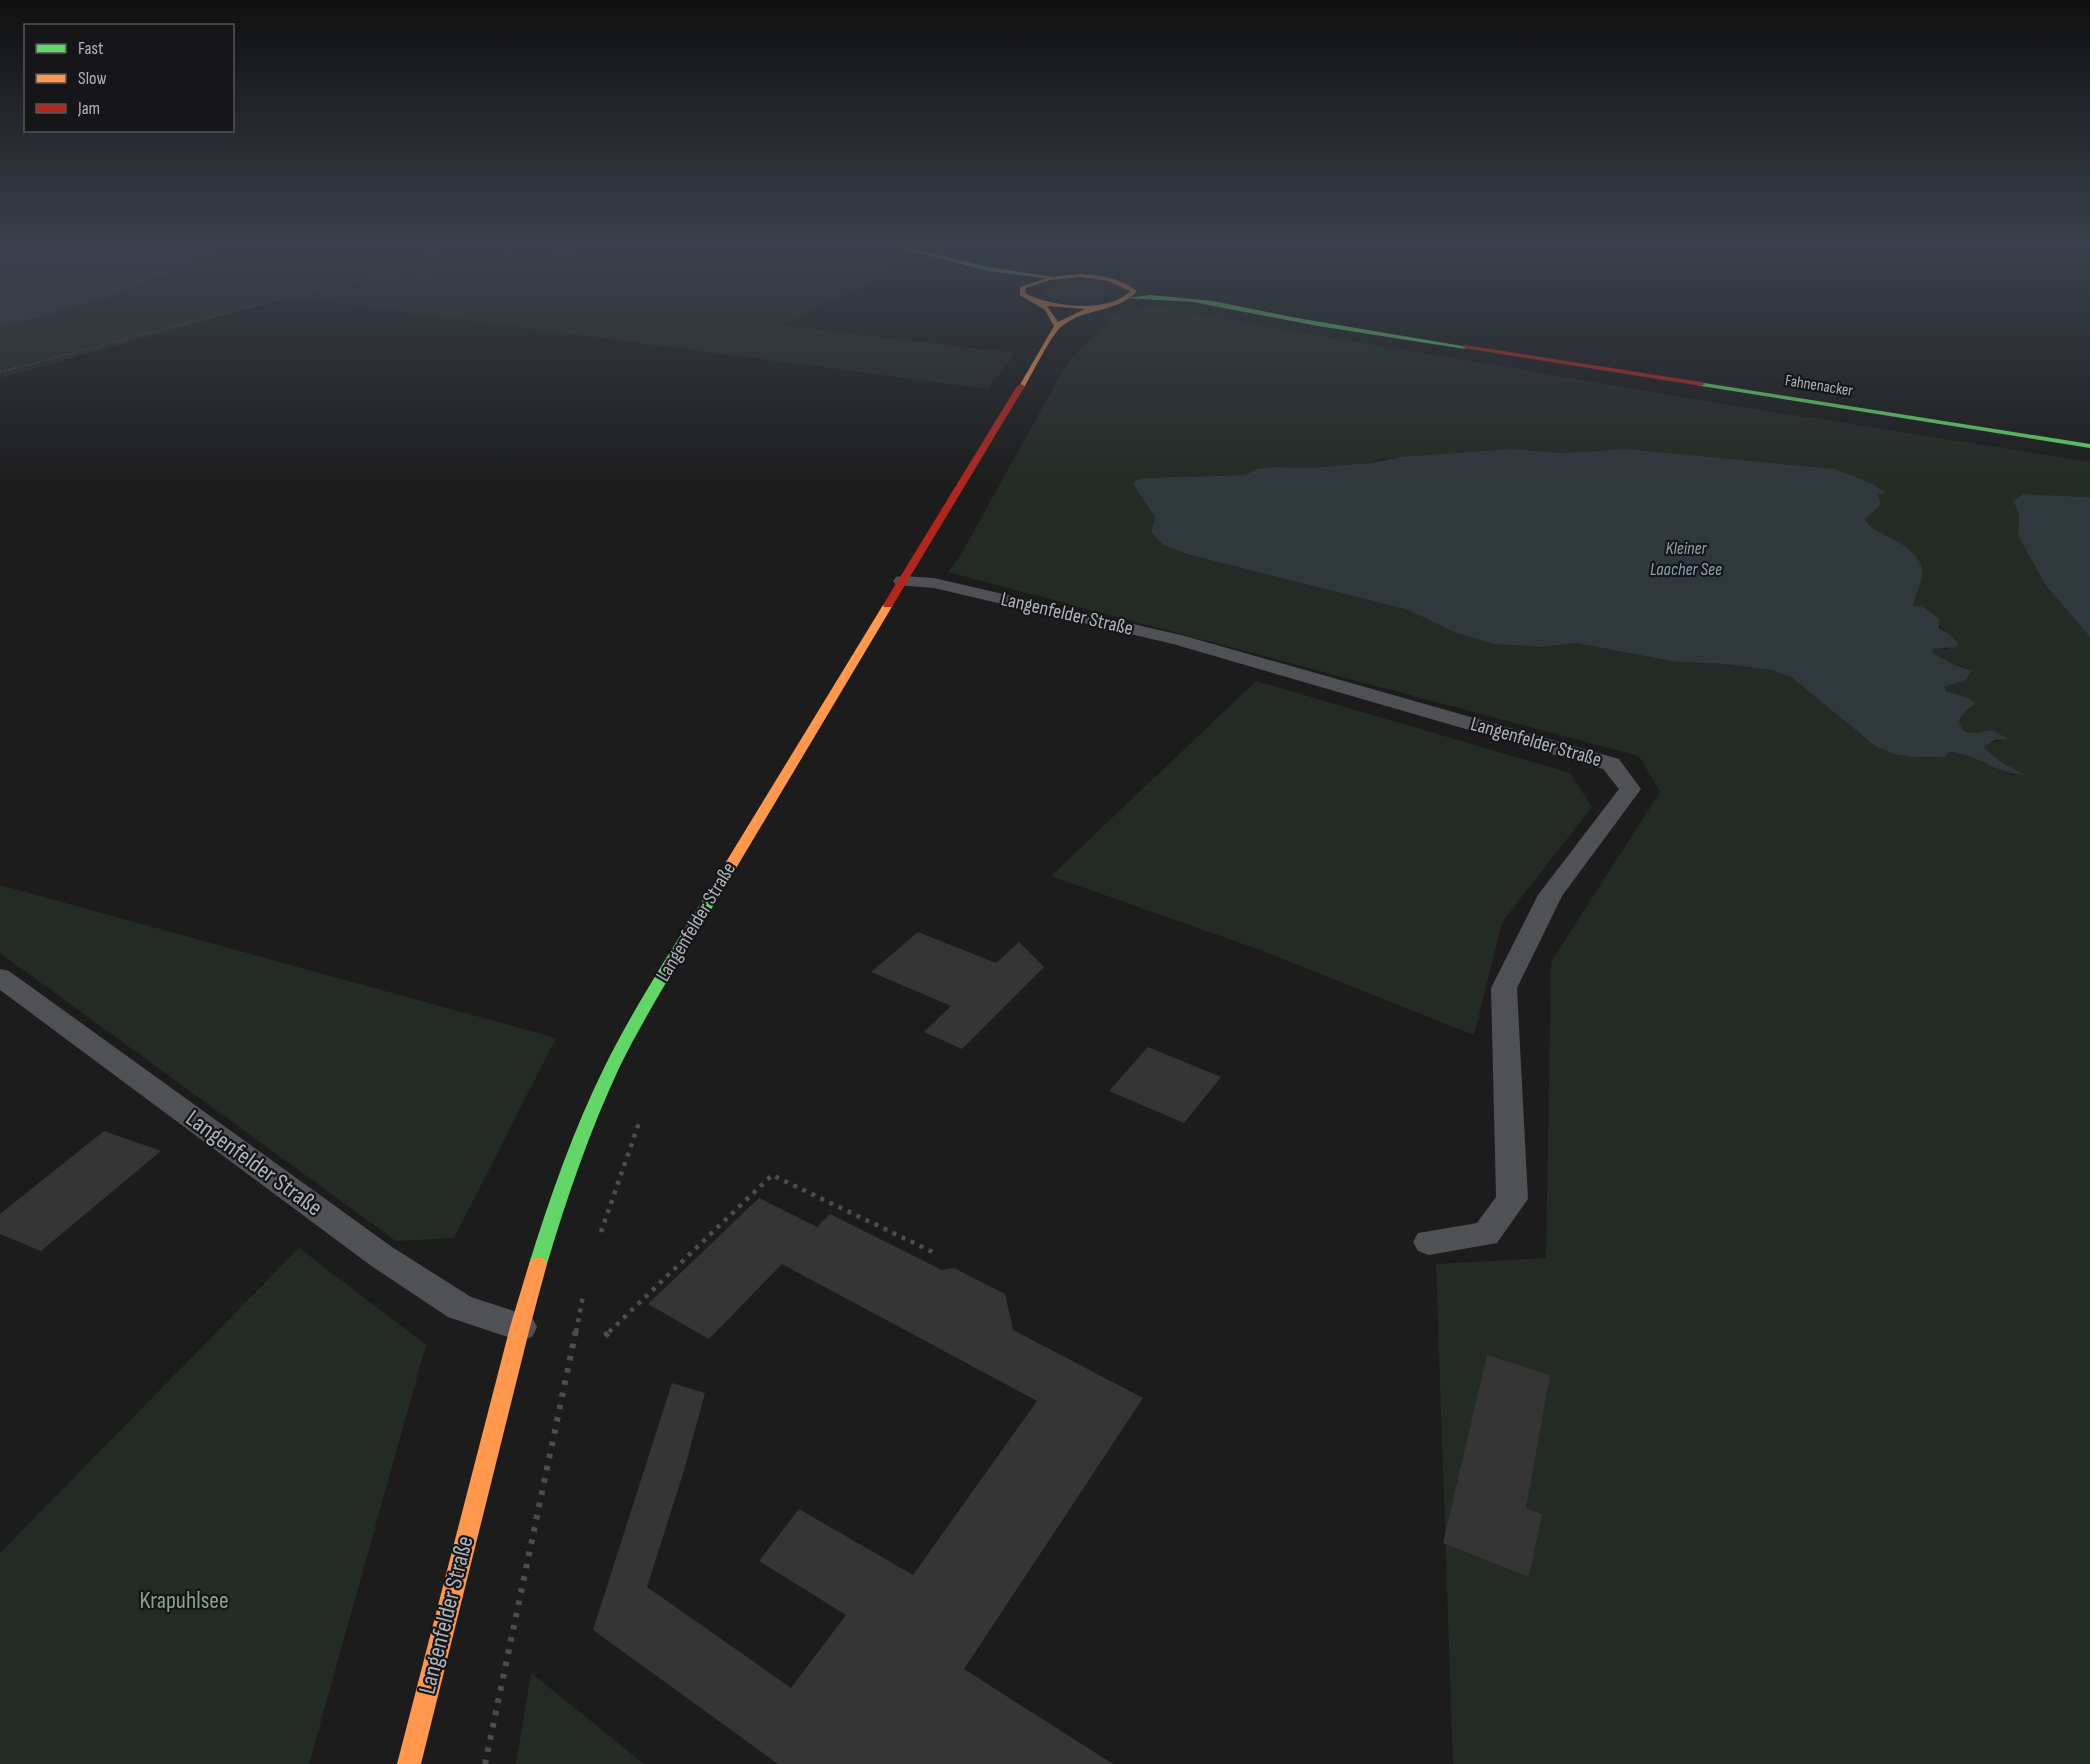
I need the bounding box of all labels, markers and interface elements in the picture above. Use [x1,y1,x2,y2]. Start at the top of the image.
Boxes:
legend [24,24,234,132]
text: Fast [78,38,104,59]
text: Slow [78,68,107,89]
text: Jam [77,98,100,119]
street label: Fahnenacker [1784,371,1855,401]
water label: Kleiner Laacher See [1650,538,1722,580]
street label: Langenfelder Straße [999,587,1135,641]
street label: Langenfelder Straße [1468,712,1604,772]
street label: Langenfelder Straße [651,858,741,986]
street label: Langenfelder Straße [180,1104,328,1222]
street label: Langenfelder Straße [412,1533,480,1697]
park label: Krapuhlsee [139,1586,229,1615]

